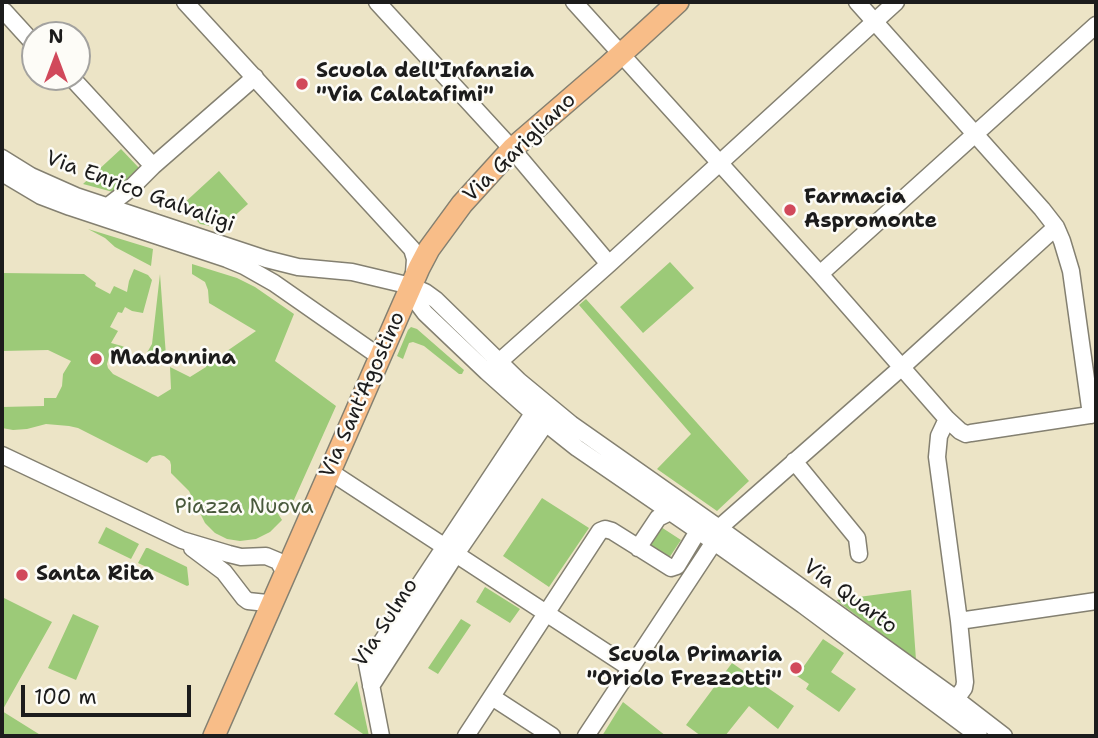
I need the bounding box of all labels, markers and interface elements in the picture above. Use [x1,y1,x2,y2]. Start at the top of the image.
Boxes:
north arrow [21,21,91,91]
text: N [48,24,64,49]
place label: Scuola dell'Infanzia "Via Calatafimi" [316,59,534,109]
marker: Scuola dell'Infanzia "Via Calatafimi" [294,76,310,92]
street label: Via Garigliano [459,88,581,208]
street label: Via Enrico Galvaligi [42,146,238,238]
place label: Farmacia Aspromonte [804,185,937,235]
marker: Farmacia Aspromonte [782,202,798,218]
street label: Via Sant'Agostino [315,308,411,482]
place label: Madonnina [110,346,236,372]
marker: Madonnina [88,351,104,367]
park label: Piazza Nuova [174,495,314,521]
street label: Via Quarto [798,554,902,640]
place label: Santa Rita [36,562,154,588]
marker: Santa Rita [14,567,30,583]
street label: Via Sulmo [348,574,424,672]
place label: Scuola Primaria "Oriolo Frezzotti" [587,643,782,693]
marker: Scuola Primaria "Oriolo Frezzotti" [788,660,804,676]
scale bar [24,672,194,716]
text: 100 m [34,683,97,711]

